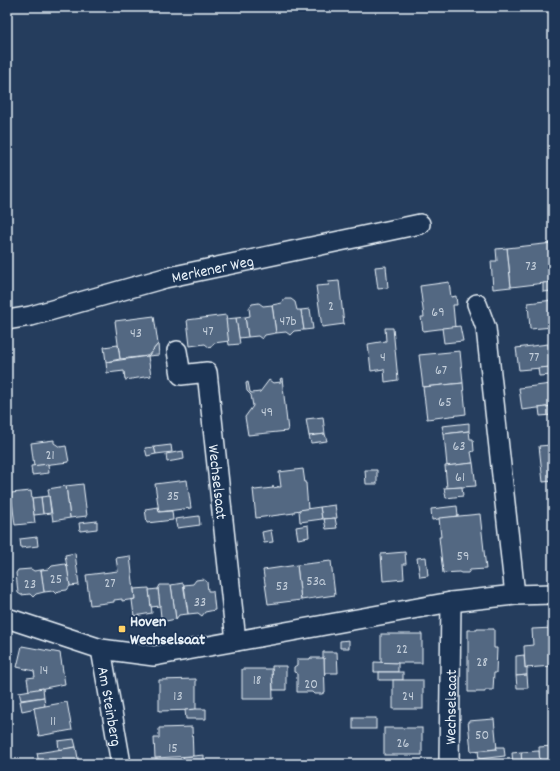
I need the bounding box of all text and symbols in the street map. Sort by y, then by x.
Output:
street label: Merkener Weg [170,251,256,290]
house number: 73 [525,257,537,277]
house number: 2 [328,297,334,317]
house number: 69 [431,303,445,323]
house number: 47b [279,312,297,332]
house number: 47 [202,322,214,342]
house number: 43 [130,324,142,344]
house number: 4 [380,348,386,368]
house number: 77 [529,348,539,368]
house number: 67 [435,361,447,381]
house number: 65 [438,393,452,413]
house number: 49 [261,403,273,423]
house number: 63 [452,437,466,457]
street label: Wechselsaat [201,443,232,521]
house number: 21 [45,446,55,466]
house number: 61 [455,468,465,488]
house number: 35 [167,487,179,507]
house number: 59 [457,547,469,567]
house number: 25 [50,570,62,590]
house number: 53a [306,572,326,592]
house number: 27 [104,574,116,594]
house number: 23 [24,575,36,595]
house number: 53 [276,577,288,597]
house number: 33 [194,593,206,613]
place label: Hoven Wechselsaat [130,611,205,652]
marker: Hoven Wechselsaat [117,624,127,634]
house number: 22 [396,640,408,660]
house number: 28 [476,653,488,673]
house number: 14 [40,661,48,681]
street label: Am Steinberg [90,665,127,748]
street label: Wechselsaat [440,669,464,745]
house number: 18 [253,671,262,691]
house number: 20 [304,675,318,695]
house number: 13 [173,687,183,707]
house number: 24 [402,687,414,707]
house number: 11 [50,712,56,732]
house number: 50 [475,726,489,746]
house number: 26 [397,734,410,754]
house number: 15 [168,739,178,759]

